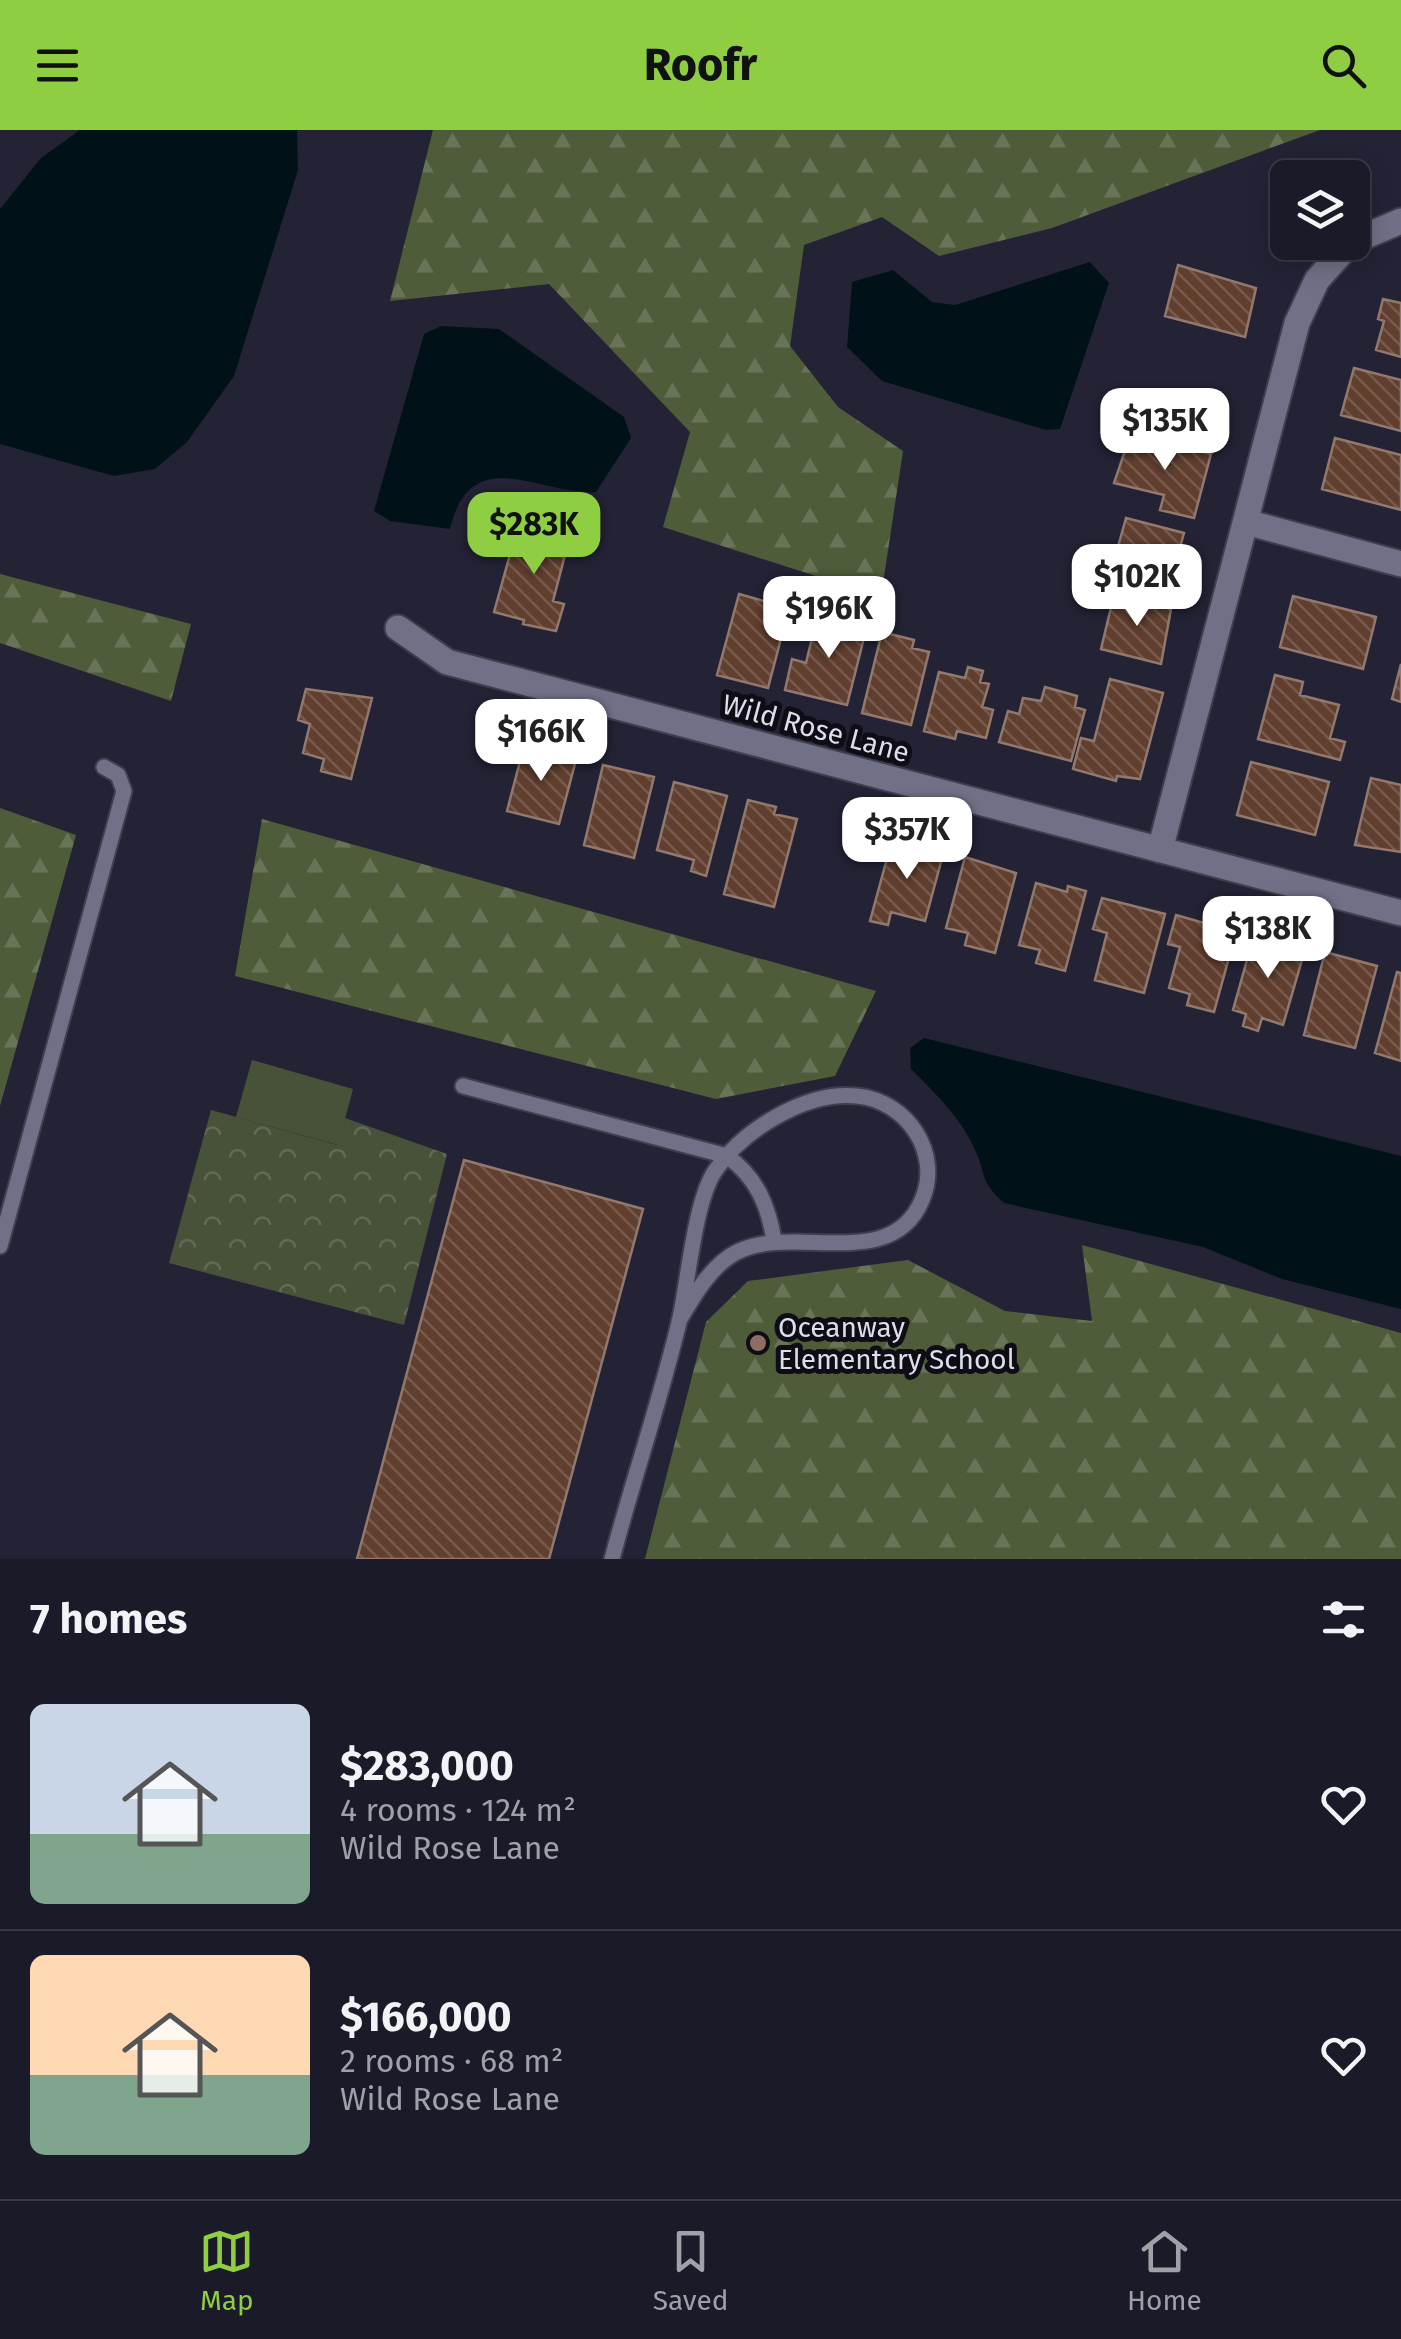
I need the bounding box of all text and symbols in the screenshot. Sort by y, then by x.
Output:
icon: menu [30,38,85,93]
text: Roofr [644,38,757,92]
icon: search [1316,38,1371,93]
map controls [1270,160,1370,260]
button: layers [1270,160,1370,260]
pin: $135K [1095,388,1235,473]
text: $135K [1122,401,1208,439]
pin: $283K [464,492,604,577]
text: $283K [489,505,579,543]
pin: $102K [1067,544,1207,629]
text: $102K [1094,557,1180,595]
pin: $196K [759,576,899,661]
text: $196K [785,589,873,627]
street label: Wild Rose Lane [719,688,913,769]
pin: $166K [471,699,611,784]
text: $166K [497,712,585,750]
pin: $357K [837,797,977,882]
text: $357K [864,810,950,848]
pin: $138K [1198,896,1338,981]
text: $138K [1225,909,1311,947]
place label: Oceanway Elementary School [778,1311,1015,1376]
marker: Oceanway Elementary School [747,1332,769,1354]
icon: filters [1316,1592,1371,1647]
text: 7 homes [30,1594,187,1644]
text: $283,000 [340,1741,514,1791]
icon: home [110,1744,230,1864]
icon: heart [1316,1777,1371,1832]
text: 4 rooms · 124 m² [340,1791,576,1829]
text: Wild Rose Lane [340,1829,560,1867]
text: $166,000 [340,1992,512,2042]
icon: home [110,1995,230,2115]
icon: heart [1316,2028,1371,2083]
text: 2 rooms · 68 m² [340,2042,563,2080]
text: Wild Rose Lane [340,2080,560,2118]
tab: Map [199,2224,254,2317]
tab: Saved [653,2224,729,2317]
tab: Home [1127,2224,1202,2317]

